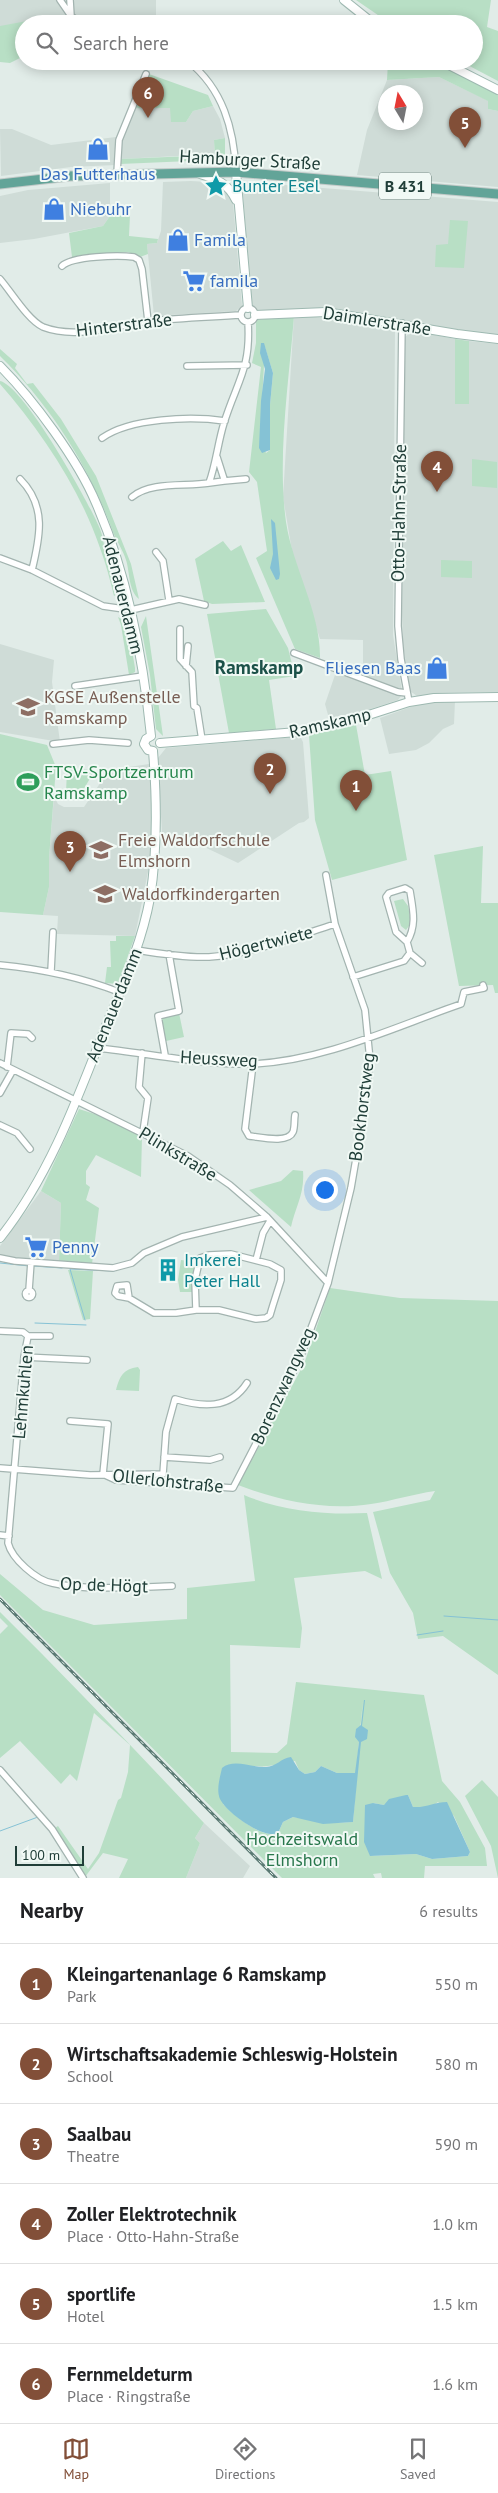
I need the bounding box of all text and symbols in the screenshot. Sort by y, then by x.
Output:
search box [15,15,483,70]
icon: search [33,29,61,57]
text: Search here [73,31,169,55]
pin: 6 [132,77,164,118]
north arrow [378,85,423,130]
pin: 5 [449,107,481,148]
shop icon: Das Futterhaus [85,136,111,162]
street label: Hamburger Straße [179,144,321,175]
place label: Das Futterhaus [40,162,156,185]
road number: B 431 [379,172,431,200]
place icon: Bunter Esel [203,173,229,199]
place label: Bunter Esel [232,174,320,197]
shop icon: Niebuhr [41,196,67,222]
place label: Niebuhr [70,197,131,220]
shop icon: Famila [165,227,191,253]
place label: Famila [194,228,246,251]
supermarket icon: famila [181,268,207,294]
place label: famila [210,269,258,292]
street label: Daimlerstraße [321,301,433,340]
street label: Hinterstraße [75,307,173,342]
street label: Otto-Hahn-Straße [386,444,411,582]
pin: 4 [421,451,453,492]
street label: Adenauerdamm [98,533,149,656]
district label: Ramskamp [215,655,303,679]
shop icon: Fliesen Baas [424,655,450,681]
place label: Fliesen Baas [325,656,421,679]
place label: KGSE Außenstelle Ramskamp [44,685,181,729]
school or university icon: KGSE Außenstelle Ramskamp [15,694,41,720]
street label: Ramskamp [287,702,373,743]
pin: 2 [254,753,286,794]
place label: FTSV-Sportzentrum Ramskamp [44,760,194,804]
sports icon: FTSV-Sportzentrum Ramskamp [15,769,41,795]
pin: 1 [340,770,372,811]
place label: Freie Waldorfschule Elmshorn [118,828,270,872]
pin: 3 [54,831,86,872]
school or university icon: Freie Waldorfschule Elmshorn [88,837,114,863]
school or university icon: Waldorfkindergarten [92,881,118,907]
place label: Waldorfkindergarten [122,882,280,905]
street label: Högertwiete [217,920,315,965]
street label: Adenauerdamm [80,944,147,1065]
street label: Heussweg [180,1045,258,1072]
street label: Bookhorstweg [343,1051,380,1163]
street label: Plinkstraße [135,1121,222,1186]
your location [312,1177,338,1203]
supermarket icon: Penny [23,1234,49,1260]
place label: Penny [52,1235,99,1258]
place label: Imkerei Peter Hall [184,1248,261,1292]
building icon: Imkerei Peter Hall [155,1257,181,1283]
street label: Borenzwangweg [245,1324,320,1448]
street label: Lehmkuhlen [7,1344,38,1440]
street label: Ollerlohstraße [111,1463,225,1498]
street label: Op de Högt [60,1571,148,1598]
park label: Hochzeitswald Elmshorn [246,1827,358,1871]
scale bar [15,1843,84,1866]
text: 100 m [22,1846,60,1864]
text: Nearby [20,1897,83,1924]
text: 6 results [419,1901,478,1921]
text: Kleingartenanlage 6 Ramskamp [67,1962,326,1986]
text: 1 [31,1974,41,1994]
text: 550 m [435,1974,478,1994]
text: Park [67,1986,96,2006]
text: Wirtschaftsakademie Schleswig-Holstein [67,2042,398,2066]
text: 2 [31,2054,41,2074]
text: 580 m [435,2054,478,2074]
text: School [67,2066,113,2086]
text: Saalbau [67,2122,131,2146]
text: 3 [31,2134,41,2154]
text: 590 m [435,2134,478,2154]
text: Theatre [67,2146,120,2166]
text: Zoller Elektrotechnik [67,2202,236,2226]
text: 4 [31,2214,41,2234]
text: 1.0 km [432,2214,478,2234]
text: Place · Otto-Hahn-Straße [67,2226,239,2246]
text: sportlife [67,2282,136,2306]
text: 5 [31,2294,41,2314]
text: 1.5 km [432,2294,478,2314]
text: Hotel [67,2306,104,2326]
text: Fernmeldeturm [67,2362,193,2386]
text: 6 [31,2374,41,2394]
text: 1.6 km [432,2374,478,2394]
text: Place · Ringstraße [67,2386,191,2406]
tab: Map [62,2435,90,2483]
tab: Directions [215,2435,275,2483]
tab: Saved [400,2435,436,2483]

